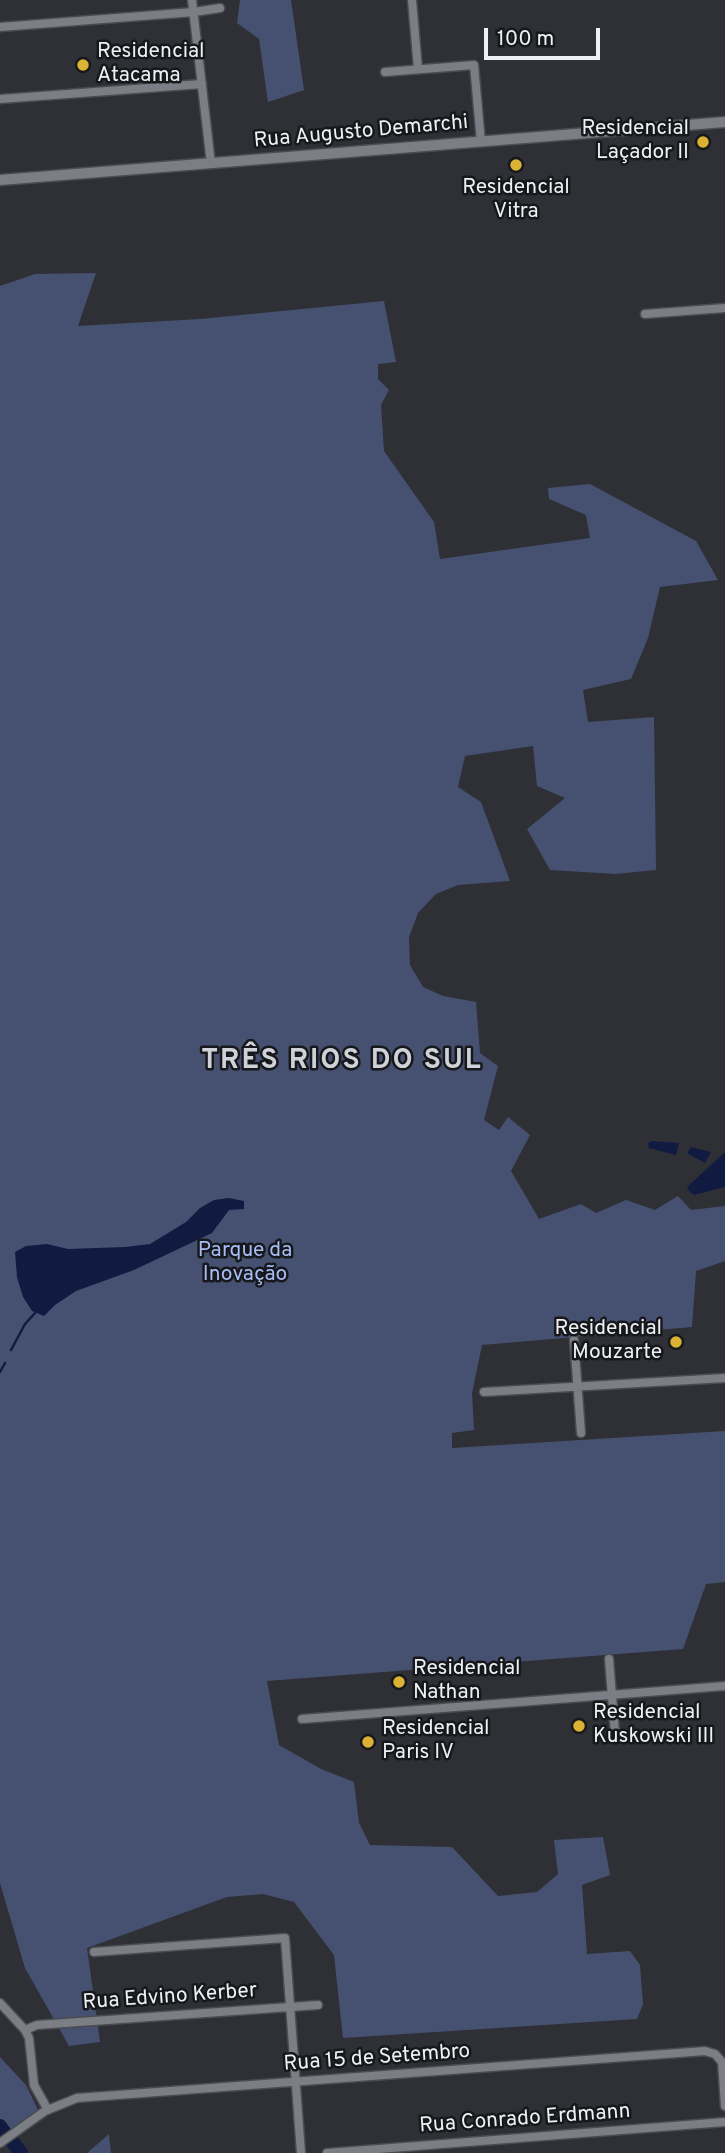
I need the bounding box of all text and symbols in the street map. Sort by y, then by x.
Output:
scale bar [487,14,602,58]
text: 100 m [497,26,554,53]
place label: Residencial Atacama [97,40,205,90]
marker: Residencial Atacama [75,57,91,73]
street label: Rua Augusto Demarchi [253,111,469,155]
place label: Residencial Laçador II [581,117,689,167]
marker: Residencial Laçador II [695,134,711,150]
marker: Residencial Vitra [508,157,524,173]
place label: Residencial Vitra [462,176,570,226]
district label: TRÊS RIOS DO SUL [203,1045,481,1079]
park label: Parque da Inovação [198,1239,292,1289]
place label: Residencial Mouzarte [554,1317,662,1367]
marker: Residencial Mouzarte [668,1334,684,1350]
place label: Residencial Nathan [413,1657,521,1707]
marker: Residencial Nathan [391,1674,407,1690]
place label: Residencial Kuskowski III [593,1701,714,1751]
place label: Residencial Paris IV [382,1717,490,1767]
marker: Residencial Kuskowski III [571,1718,587,1734]
marker: Residencial Paris IV [360,1734,376,1750]
street label: Rua Edvino Kerber [82,1979,258,2017]
street label: Rua 15 de Setembro [283,2040,471,2078]
street label: Rua Conrado Erdmann [419,2100,631,2140]

